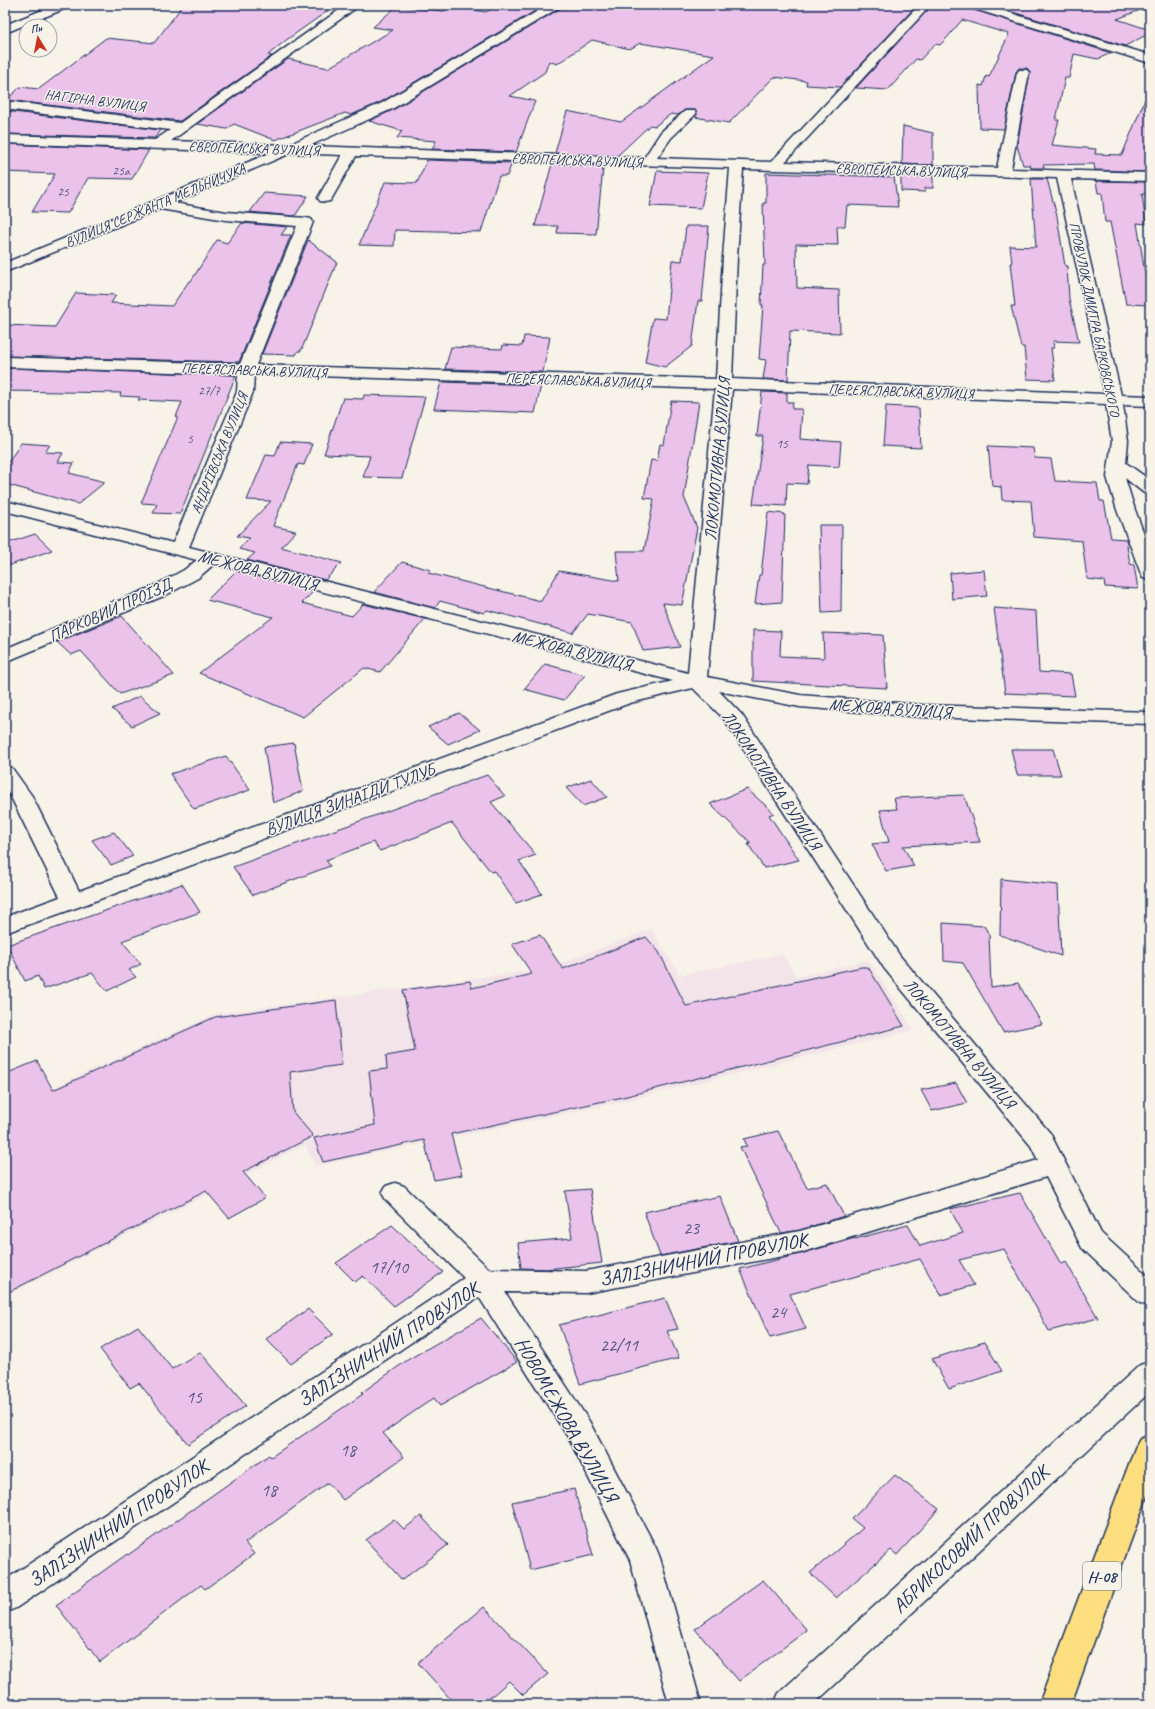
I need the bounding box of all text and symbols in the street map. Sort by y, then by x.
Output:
north arrow [18,18,58,58]
text: Пн [29,20,44,36]
street label: НАГІРНА ВУЛИЦЯ [44,86,148,115]
street label: ЄВРОПЕЙСЬКА ВУЛИЦЯ [188,138,322,159]
street label: ЄВРОПЕЙСЬКА ВУЛИЦЯ [511,150,645,171]
street label: ВУЛИЦЯ СЕРЖАНТА МЕЛЬНИЧУКА [63,159,249,251]
street label: ЄВРОПЕЙСЬКА ВУЛИЦЯ [835,160,969,181]
house number: 25а [112,163,131,179]
house number: 25 [57,184,70,200]
street label: ПРОВУЛОК ДМИТРА БАРКОВСЬКОГО [1066,220,1124,420]
street label: ПЕРЕЯСЛАВСЬКА ВУЛИЦЯ [181,359,329,382]
street label: ПЕРЕЯСЛАВСЬКА ВУЛИЦЯ [505,369,653,392]
street label: ЛОКОМОТИВНА ВУЛИЦЯ [700,375,735,541]
street label: ПЕРЕЯСЛАВСЬКА ВУЛИЦЯ [828,380,976,403]
house number: 27/7 [198,383,221,399]
street label: АНДРІЇВСЬКА ВУЛИЦЯ [187,388,252,516]
house number: 5 [187,431,194,447]
house number: 15 [776,436,789,452]
street label: МЕЖОВА ВУЛИЦЯ [196,545,323,596]
street label: ПАРКОВИЙ ПРОЇЗД [45,573,177,647]
street label: МЕЖОВА ВУЛИЦЯ [510,625,637,676]
street label: МЕЖОВА ВУЛИЦЯ [828,694,955,723]
street label: ЛОКОМОТИВНА ВУЛИЦЯ [717,707,827,856]
street label: ВУЛИЦЯ ЗИНАЇДИ ТУЛУБ [263,758,441,840]
street label: ЛОКОМОТИВНА ВУЛИЦЯ [899,974,1022,1114]
house number: 23 [683,1217,701,1239]
street label: ЗАЛІЗНИЧНИЙ ПРОВУЛОК [597,1226,812,1292]
house number: 17/10 [370,1256,410,1278]
street label: ЗАЛІЗНИЧНИЙ ПРОВУЛОК [293,1275,486,1412]
house number: 24 [770,1301,788,1323]
street label: НОВОМЕЖОВА ВУЛИЦЯ [509,1333,625,1508]
house number: 22/11 [600,1334,639,1356]
house number: 15 [186,1386,203,1408]
house number: 18 [340,1439,358,1461]
street label: ЗАЛІЗНИЧНИЙ ПРОВУЛОК [24,1452,215,1593]
street label: АБРИКОСОВИЙ ПРОВУЛОК [887,1458,1056,1618]
house number: 18 [261,1479,279,1501]
road number: Н-08 [1083,1562,1121,1590]

